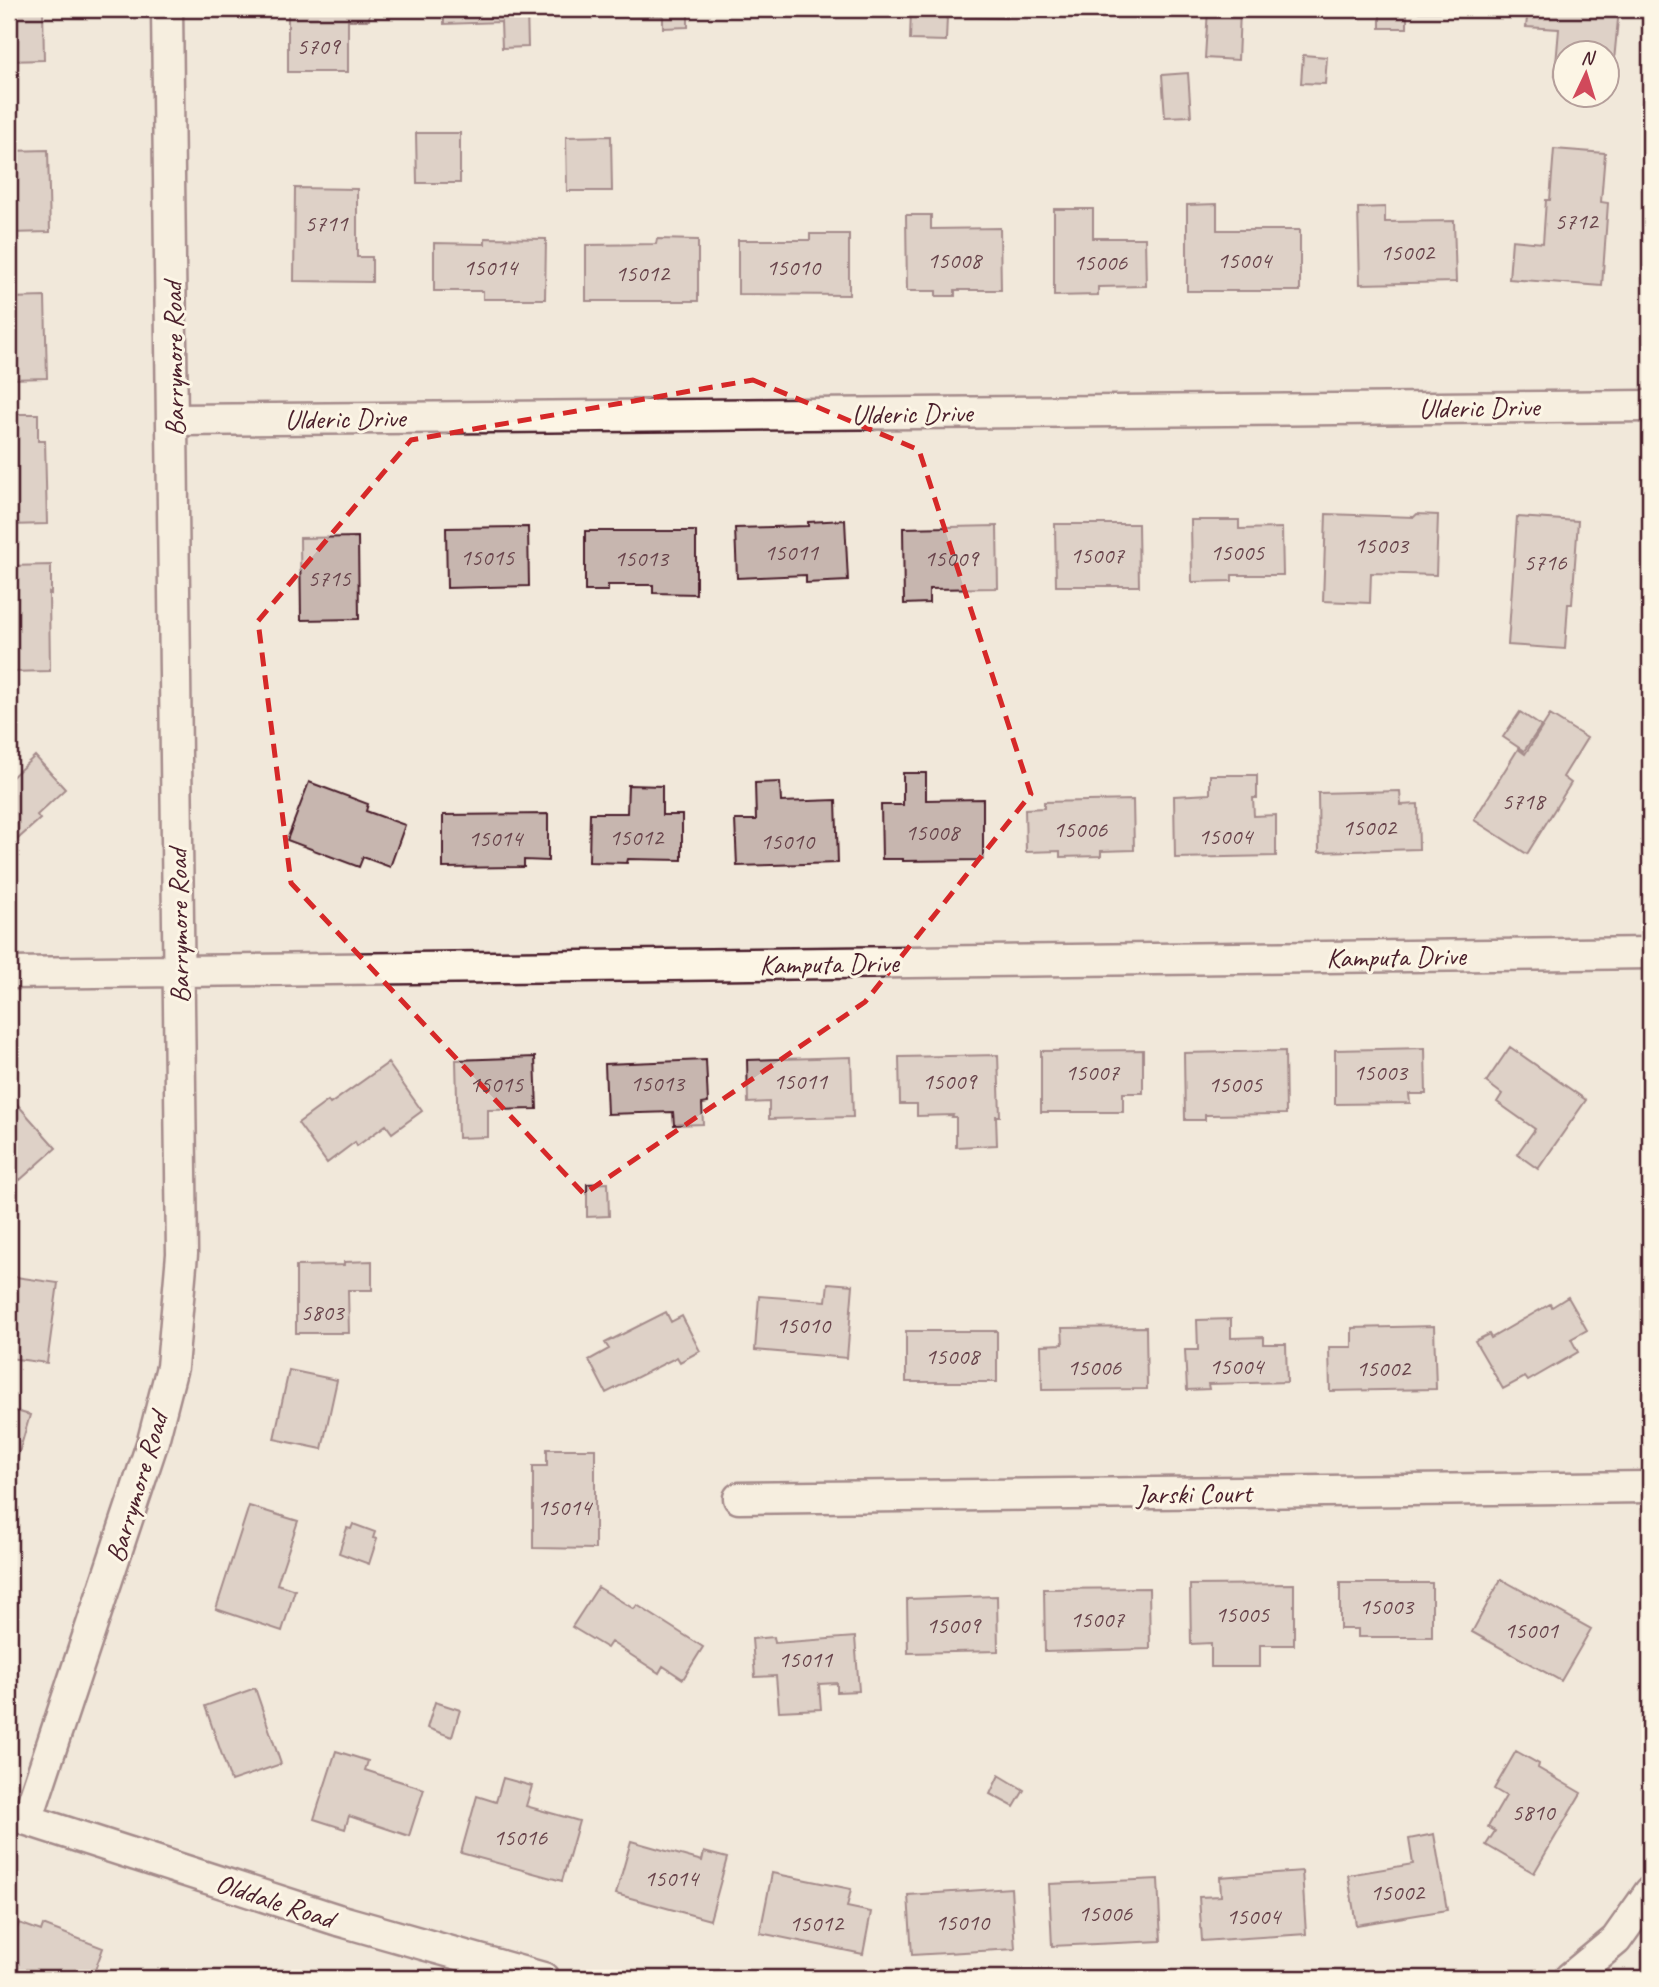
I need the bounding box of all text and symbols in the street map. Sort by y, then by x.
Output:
house number: 5709 [296,31,342,61]
north arrow [1550,38,1620,108]
text: N [1580,46,1597,71]
house number: 5712 [1554,206,1600,236]
house number: 5711 [304,208,349,238]
house number: 15002 [1380,237,1436,267]
house number: 15008 [927,245,983,275]
house number: 15004 [1217,245,1273,275]
house number: 15006 [1073,247,1128,277]
house number: 15014 [463,252,519,282]
house number: 15010 [766,252,822,282]
house number: 15012 [615,258,671,288]
street label: Barrymore Road [155,277,192,437]
street label: Ulderic Drive [1418,389,1542,426]
street label: Ulderic Drive [851,395,975,432]
street label: Ulderic Drive [284,400,408,437]
house number: 15003 [1354,530,1410,560]
house number: 15011 [764,537,819,567]
house number: 15005 [1210,537,1265,567]
house number: 15007 [1070,540,1125,570]
house number: 15015 [460,542,515,572]
house number: 15013 [614,543,670,573]
house number: 15009 [924,543,980,573]
house number: 5716 [1523,547,1568,577]
house number: 5715 [307,563,352,593]
house number: 5718 [1501,786,1547,816]
house number: 15002 [1342,812,1398,842]
house number: 15006 [1053,814,1108,844]
house number: 15008 [905,817,961,847]
house number: 15004 [1198,821,1254,851]
house number: 15012 [609,822,665,852]
house number: 15014 [468,823,524,853]
house number: 15010 [760,826,816,856]
street label: Barrymore Road [160,844,197,1004]
street label: Kamputa Drive [1326,938,1468,975]
street label: Kamputa Drive [759,945,901,982]
house number: 15007 [1065,1057,1120,1087]
house number: 15003 [1353,1057,1409,1087]
house number: 15011 [773,1066,828,1096]
house number: 15009 [922,1066,978,1096]
house number: 15013 [630,1068,686,1098]
house number: 15015 [469,1069,524,1099]
house number: 15005 [1208,1069,1263,1099]
house number: 5803 [300,1297,346,1327]
house number: 15010 [776,1310,832,1340]
house number: 15008 [925,1341,981,1371]
house number: 15004 [1209,1351,1265,1381]
house number: 15006 [1067,1352,1122,1382]
house number: 15002 [1356,1353,1412,1383]
street label: Barrymore Road [97,1404,177,1566]
street label: Jarski Court [1134,1475,1255,1512]
house number: 15014 [537,1492,593,1522]
house number: 15003 [1359,1591,1415,1621]
house number: 15005 [1215,1599,1270,1629]
house number: 15007 [1070,1604,1125,1634]
house number: 15009 [926,1610,982,1640]
house number: 15001 [1504,1615,1559,1645]
house number: 15011 [778,1644,833,1674]
house number: 5810 [1511,1797,1557,1827]
house number: 15016 [493,1822,548,1852]
house number: 15014 [644,1863,700,1893]
street label: Olddale Road [211,1865,342,1937]
house number: 15002 [1370,1877,1426,1907]
house number: 15006 [1078,1898,1133,1928]
house number: 15004 [1226,1901,1282,1931]
house number: 15010 [935,1907,991,1937]
house number: 15012 [789,1908,845,1938]

